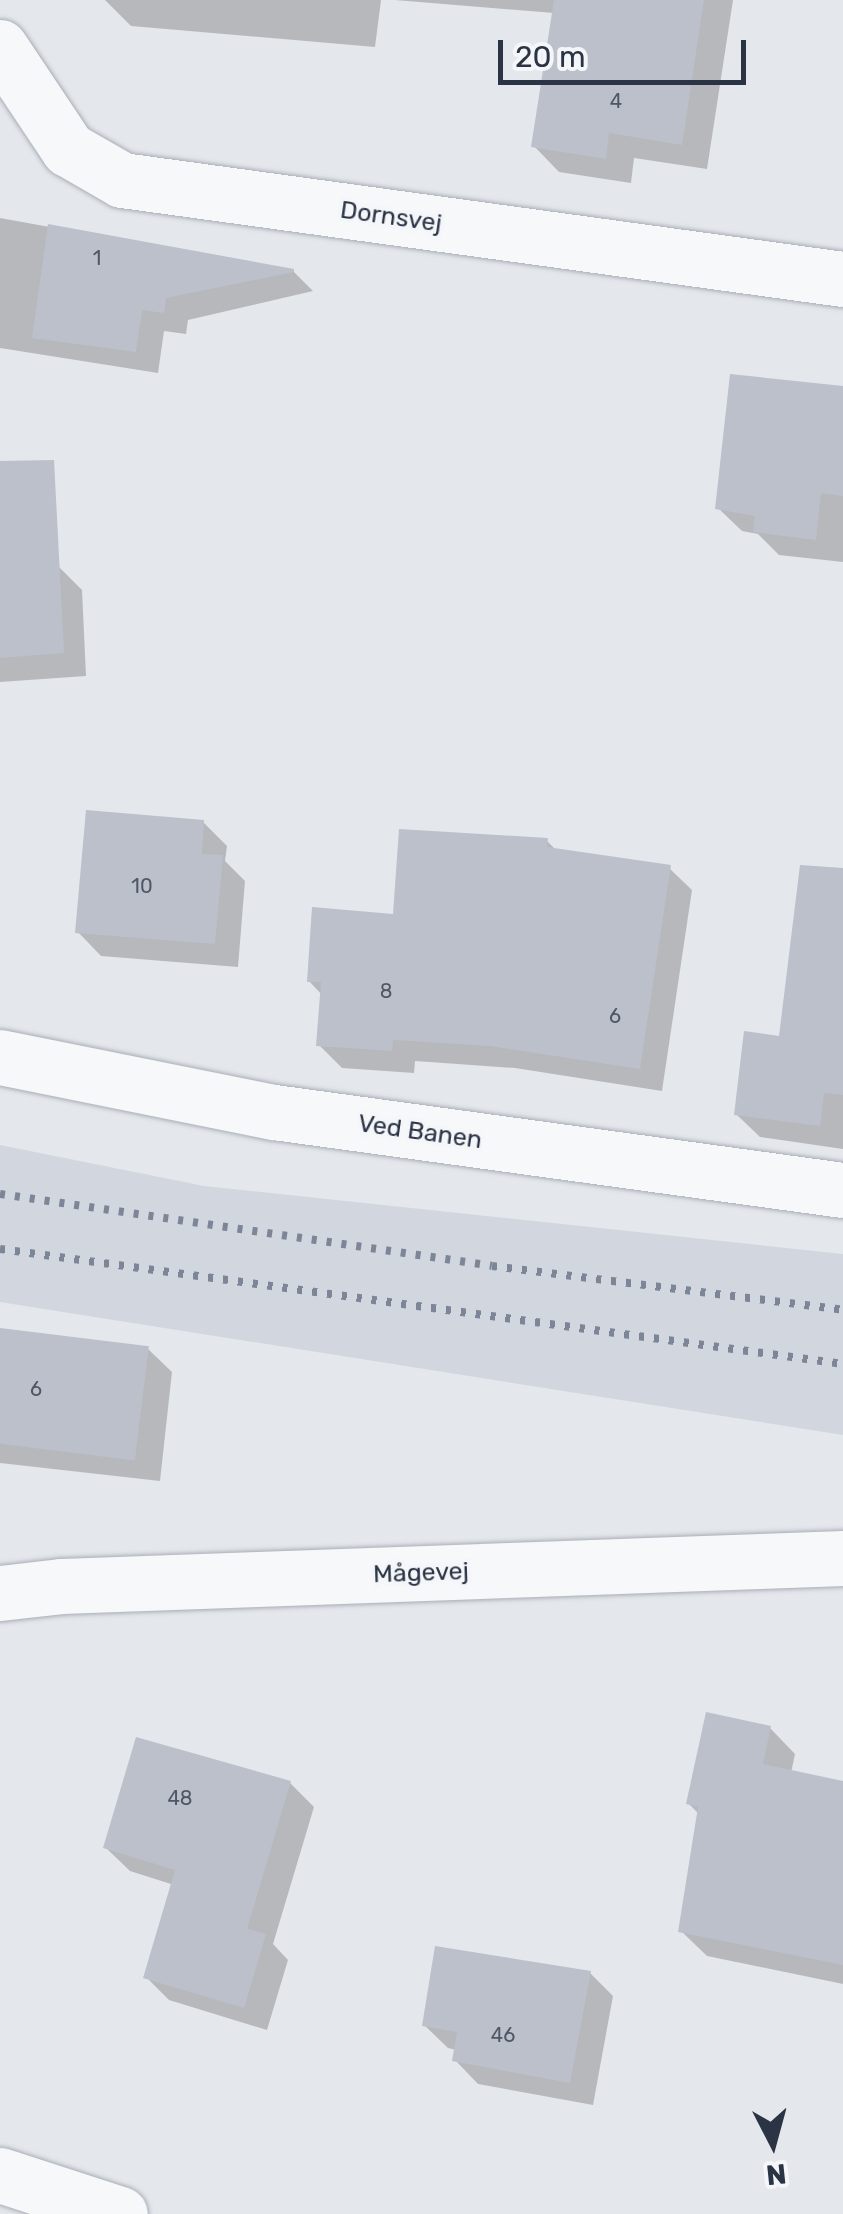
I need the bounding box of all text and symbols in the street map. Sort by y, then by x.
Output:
scale bar [503,20,750,82]
text: 20 m [515,39,586,75]
house number: 4 [610,89,622,113]
street label: Dornsvej [338,195,444,239]
house number: 1 [93,246,101,270]
house number: 10 [131,874,153,898]
house number: 8 [380,979,392,1003]
house number: 6 [609,1004,621,1028]
street label: Ved Banen [356,1108,484,1156]
house number: 6 [30,1377,42,1401]
street label: Mågevej [373,1556,469,1590]
house number: 48 [167,1786,193,1810]
house number: 46 [491,2023,515,2047]
north arrow [723,2094,823,2194]
text: N [764,2157,788,2192]

